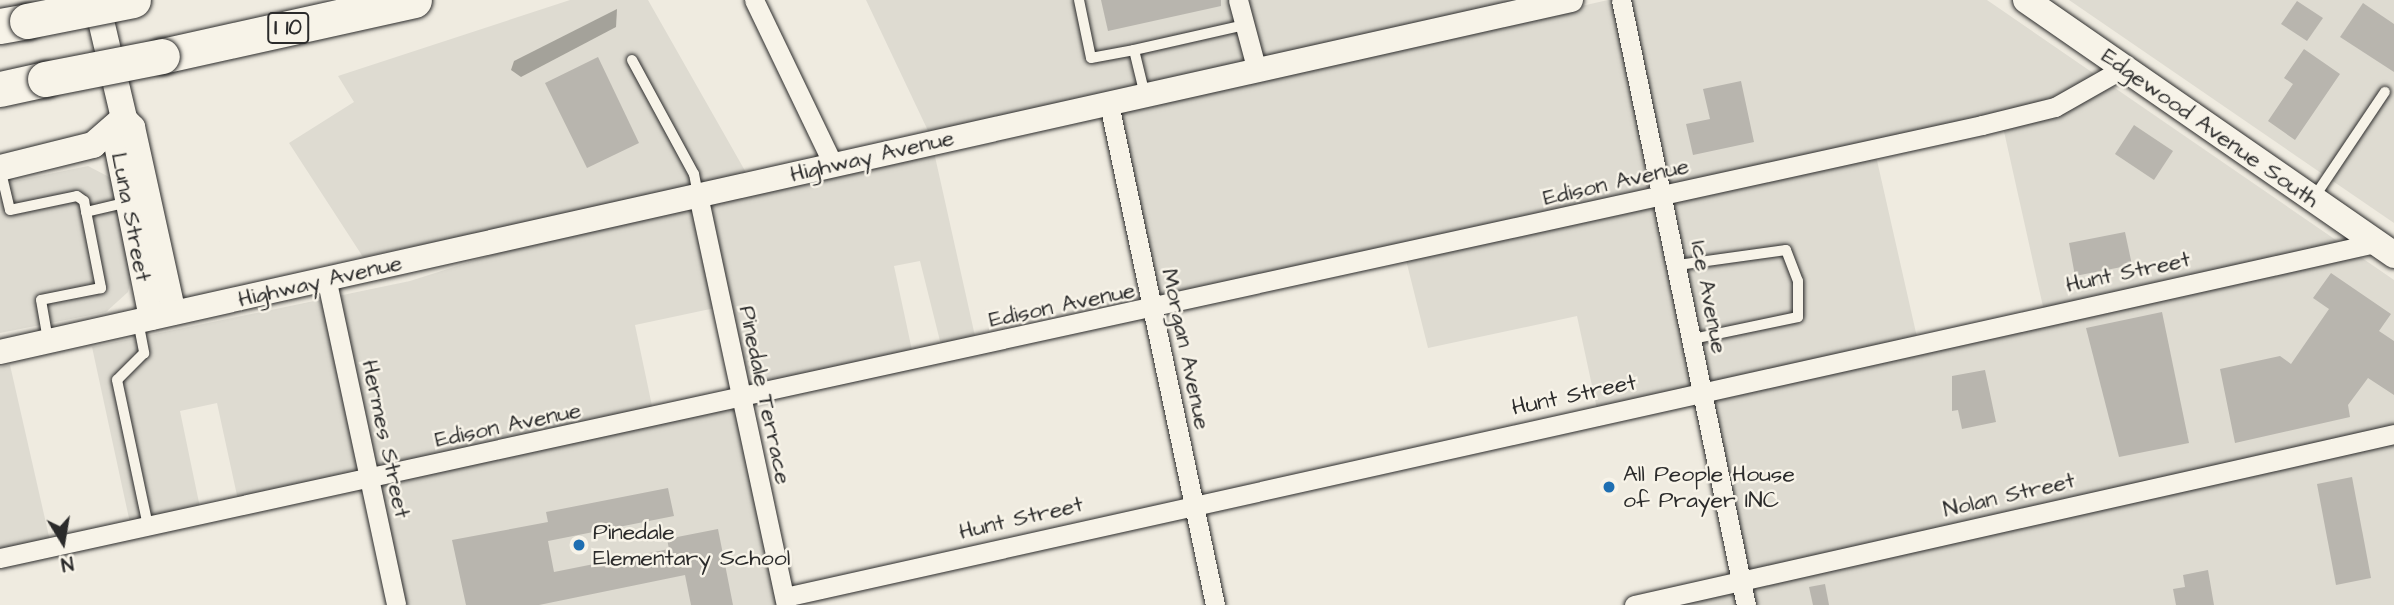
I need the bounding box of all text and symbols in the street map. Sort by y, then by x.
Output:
road number: I 10 [267,10,309,46]
street label: Edgewood Avenue South [2096,42,2324,214]
street label: Highway Avenue [787,124,957,188]
street label: Luna Street [105,150,157,284]
street label: Edison Avenue [1540,152,1692,212]
street label: Ice Avenue [1685,238,1733,356]
street label: Hunt Street [2063,245,2193,299]
street label: Highway Avenue [235,249,405,313]
street label: Morgan Avenue [1155,266,1217,432]
street label: Edison Avenue [986,276,1138,334]
street label: Pinedale Terrace [733,303,797,487]
street label: Hermes Street [356,357,416,521]
street label: Hunt Street [1509,368,1639,422]
street label: Edison Avenue [432,396,584,454]
place label: All People House of Prayer INC [1623,460,1795,514]
street label: Nolan Street [1940,466,2078,524]
marker: All People House of Prayer INC [1601,479,1617,495]
street label: Hunt Street [956,490,1086,546]
north arrow [28,507,98,577]
place label: Pinedale Elementary School [593,518,790,572]
marker: Pinedale Elementary School [571,537,587,553]
text: N [59,549,76,577]

